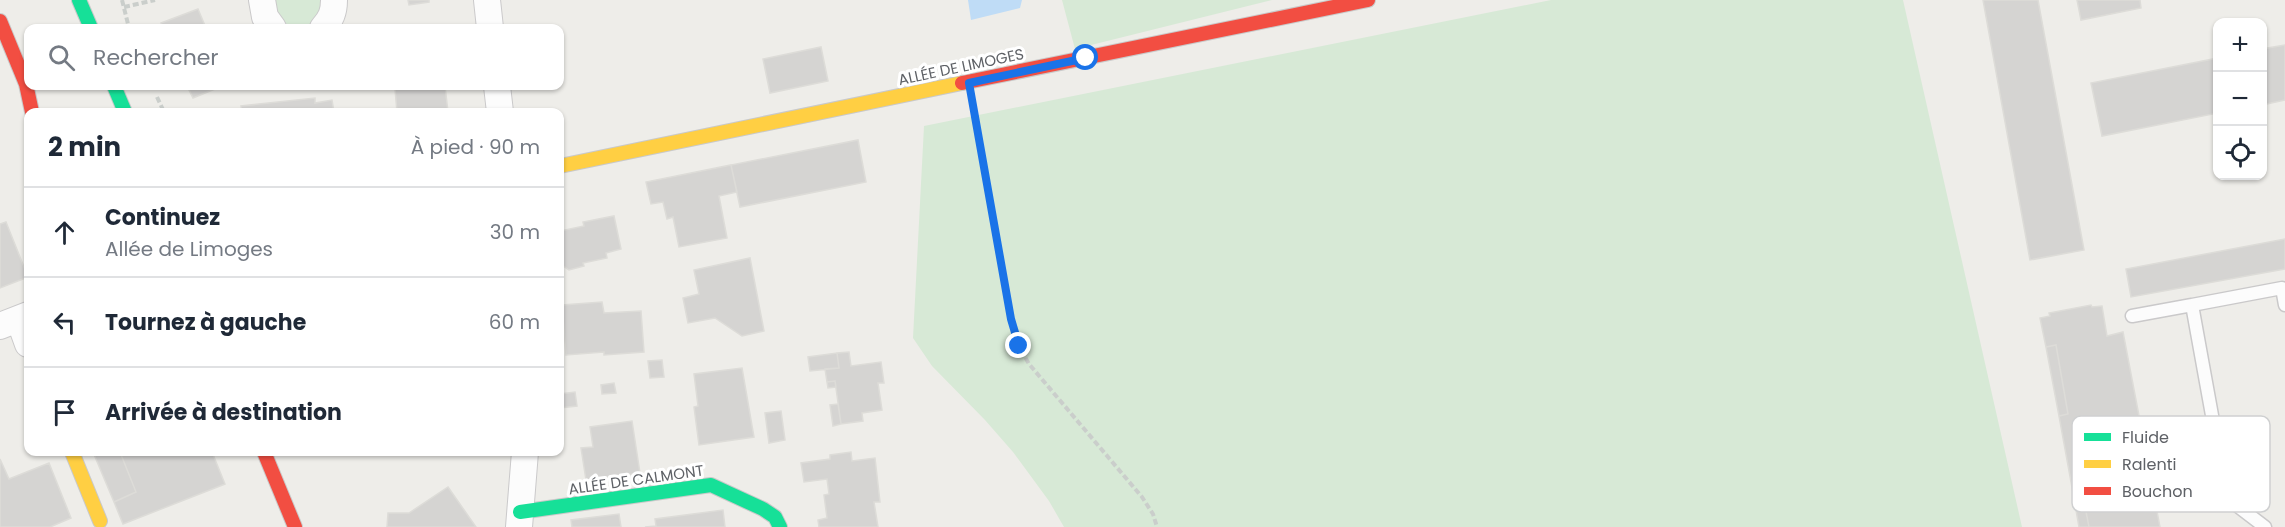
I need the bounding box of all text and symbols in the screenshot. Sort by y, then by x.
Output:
map controls [2213,18,2267,180]
button: + [2213,18,2267,72]
search box [24,24,564,90]
icon: search [45,41,78,74]
text: Rechercher [93,42,219,73]
street label: ALLÉE DE LIMOGES [896,43,1026,90]
route start [1072,44,1098,70]
button: − [2213,72,2267,126]
button: locate [2213,126,2267,180]
text: 2 min [48,129,121,165]
text: À pied · 90 m [411,133,540,161]
text: Continuez [105,202,220,233]
icon: ahead [48,216,81,249]
text: 30 m [490,218,540,246]
text: Allée de Limoges [105,235,273,263]
icon: left [48,306,81,339]
text: Tournez à gauche [105,307,306,338]
text: 60 m [489,308,540,336]
route end [1005,332,1031,358]
icon: arrive [48,396,81,429]
text: Arrivée à destination [105,397,342,428]
legend [2072,416,2270,512]
text: Fluide [2122,426,2169,449]
text: Ralenti [2122,453,2176,476]
street label: ALLÉE DE CALMONT [567,460,705,499]
text: Bouchon [2122,480,2193,503]

